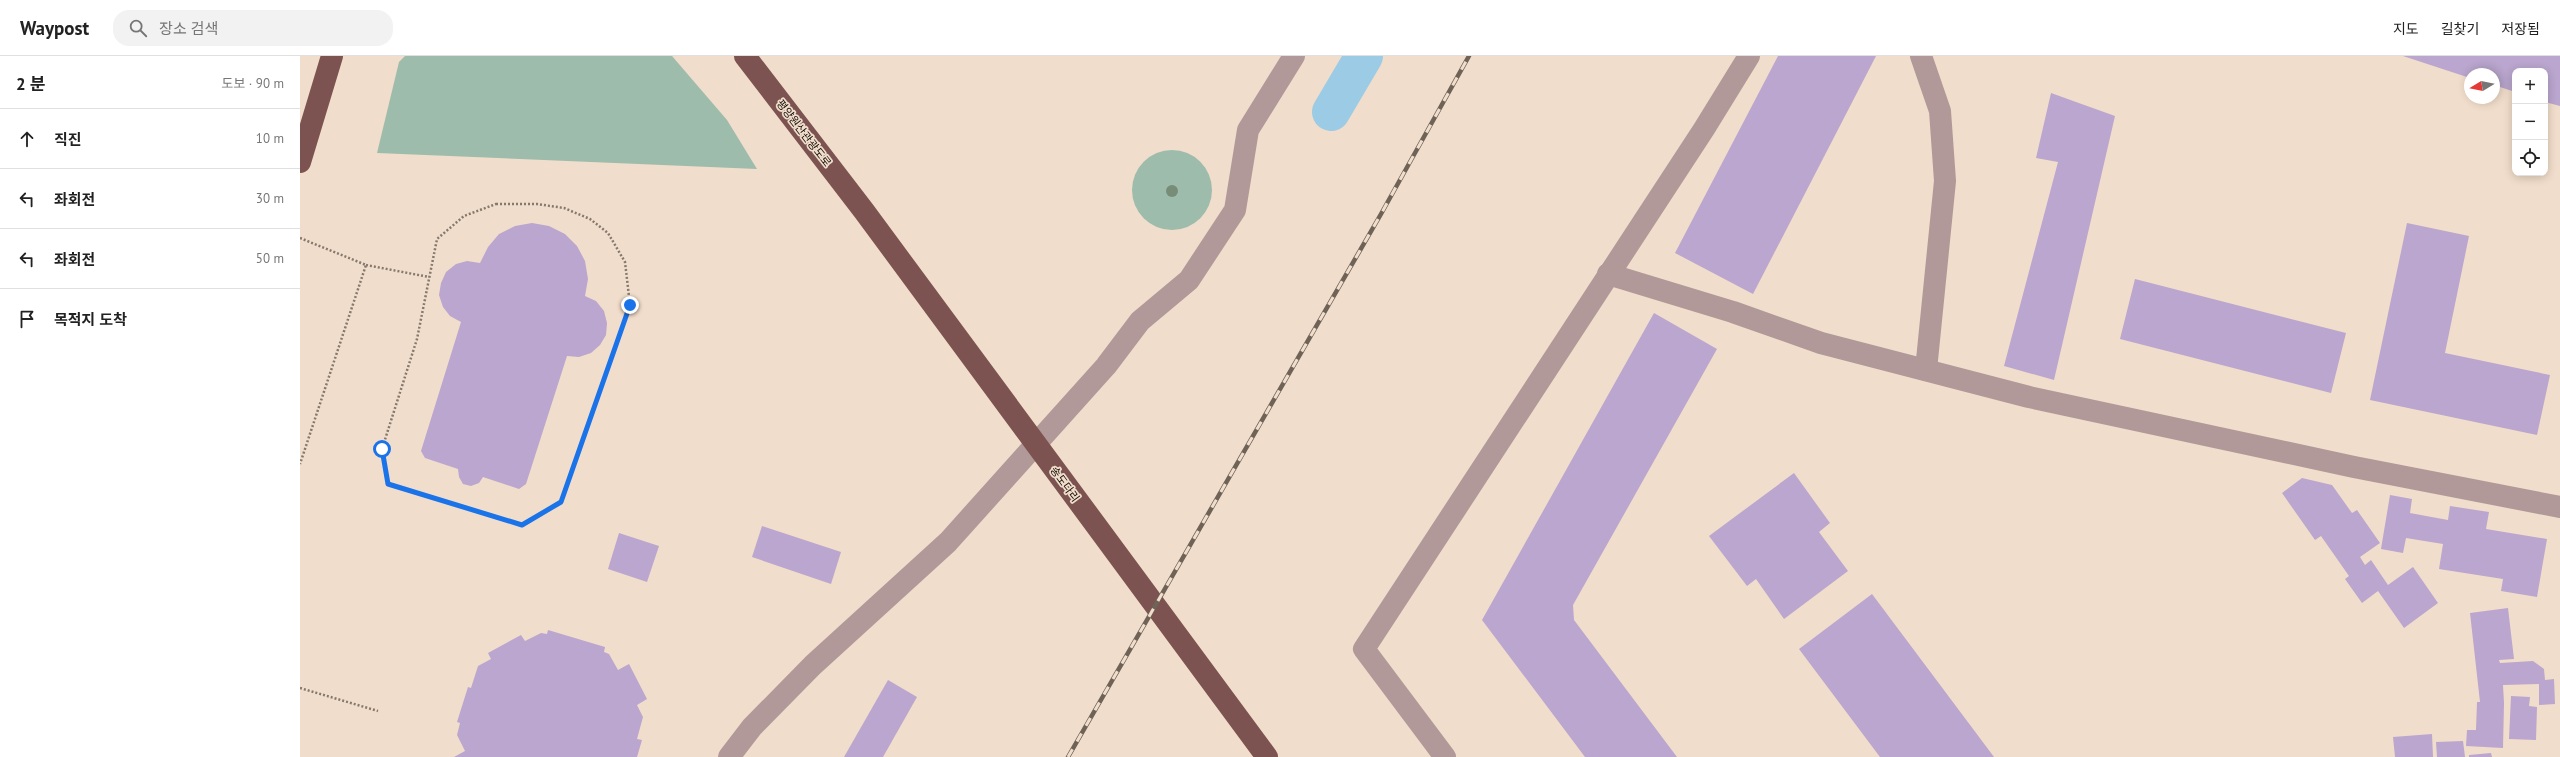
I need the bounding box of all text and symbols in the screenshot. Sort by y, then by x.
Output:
search box [113,10,393,46]
text: Waypost [20,16,89,40]
icon: search [127,17,149,39]
text: 장소 검색 [159,19,218,38]
text: 지도 [2393,20,2419,38]
text: 길찾기 [2441,20,2479,38]
text: 저장됨 [2501,20,2540,38]
north arrow [2464,68,2500,104]
map controls [2512,68,2548,176]
button: + [2512,68,2548,104]
text: 2 분 [16,73,46,95]
text: 도보 · 90 m [221,75,284,92]
street label: 평양원산관광도로 [774,97,834,169]
button: − [2512,104,2548,140]
icon: ahead [16,128,38,150]
text: 직진 [54,130,82,149]
text: 10 m [256,130,284,147]
button: locate [2512,140,2548,176]
icon: left [16,188,38,210]
text: 좌회전 [54,190,95,209]
text: 30 m [256,190,284,207]
icon: left [16,248,38,270]
text: 좌회전 [54,250,95,269]
text: 50 m [256,250,284,267]
route end [621,296,639,314]
icon: arrive [16,308,38,330]
text: 목적지 도착 [54,310,127,329]
route start [373,440,391,458]
street label: 송도다리 [1047,464,1083,504]

